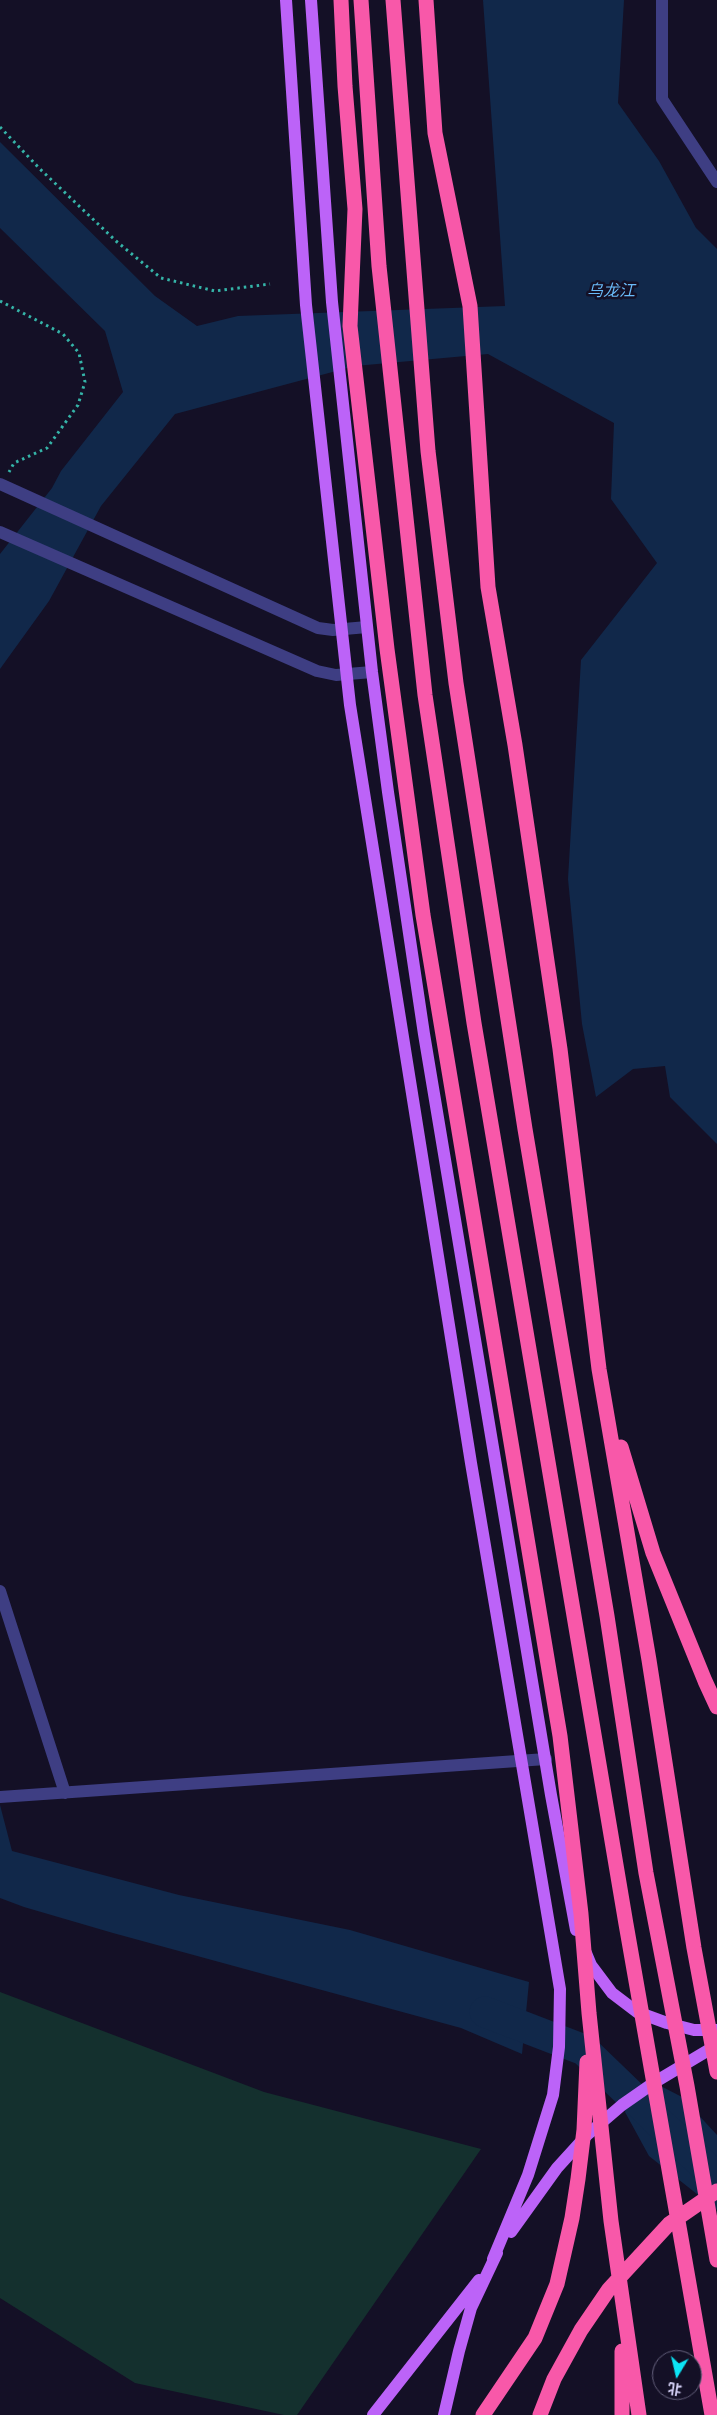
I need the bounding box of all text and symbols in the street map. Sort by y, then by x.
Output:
water label: 乌龙江 [587,281,635,301]
north arrow [652,2350,702,2400]
text: 北 [666,2379,683,2399]

